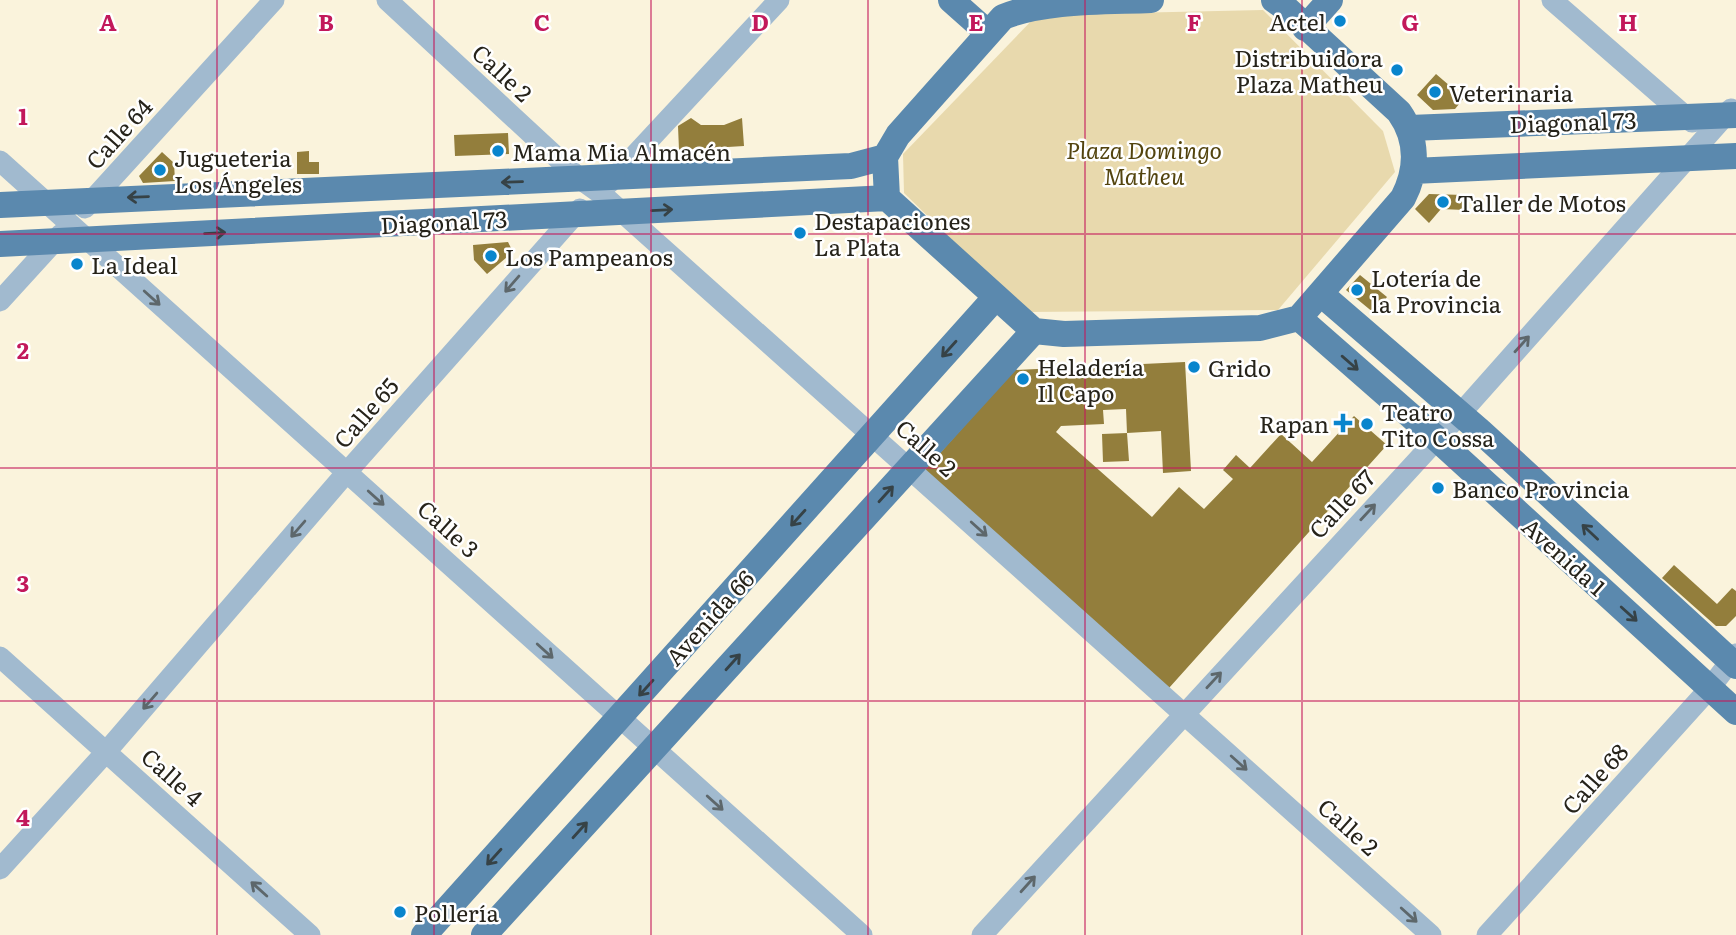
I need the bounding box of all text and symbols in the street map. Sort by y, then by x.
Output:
text: A [99,4,117,38]
text: B [318,4,334,38]
text: C [534,4,550,38]
text: D [751,4,769,38]
text: E [968,4,984,38]
text: F [1187,4,1202,38]
place label: Actel [1269,4,1326,38]
text: G [1401,4,1419,38]
text: H [1618,4,1638,38]
marker: Actel [1332,13,1348,29]
street label: Calle 2 [465,35,541,109]
place label: Distribuidora Plaza Matheu [1234,40,1384,100]
marker: Distribuidora Plaza Matheu [1389,62,1405,78]
place label: Veterinaria [1449,75,1574,109]
marker: Veterinaria [1427,84,1443,100]
street label: Calle 64 [77,90,159,176]
text: 1 [18,98,28,132]
street label: Diagonal 73 [1509,102,1637,140]
park label: Plaza Domingo Matheu [1066,132,1222,192]
place label: Mama Mia Almacén [512,134,731,168]
place label: Jugueteria Los Ángeles [174,140,302,200]
marker: Mama Mia Almacén [490,143,506,159]
marker: Jugueteria Los Ángeles [152,162,168,178]
one-way arrow [501,175,524,188]
place label: Taller de Motos [1457,185,1626,219]
one-way arrow [127,191,150,204]
marker: Taller de Motos [1435,194,1451,210]
street label: Diagonal 73 [380,201,508,241]
one-way arrow [651,203,673,216]
place label: Destapaciones La Plata [814,203,971,263]
marker: Destapaciones La Plata [792,225,808,241]
one-way arrow [203,227,226,240]
place label: Los Pampeanos [505,239,673,273]
place label: La Ideal [91,247,178,281]
marker: Los Pampeanos [483,248,499,264]
marker: La Ideal [69,256,85,272]
place label: Lotería de la Provincia [1371,260,1502,320]
one-way arrow [504,275,521,292]
marker: Lotería de la Provincia [1349,282,1365,298]
one-way arrow [143,289,160,306]
text: 2 [17,332,29,366]
one-way arrow [1513,336,1529,354]
one-way arrow [941,340,958,357]
place label: Heladería Il Capo [1037,349,1145,409]
place label: Grido [1208,350,1271,384]
one-way arrow [1341,355,1359,371]
marker: Grido [1186,359,1202,375]
street label: Calle 65 [325,369,405,455]
marker: Heladería Il Capo [1015,371,1031,387]
place label: Teatro Tito Cossa [1381,394,1495,454]
place label: Rapan [1259,406,1329,440]
street label: Calle 2 [889,410,965,484]
marker: Rapan [1335,415,1351,431]
marker: Teatro Tito Cossa [1359,416,1375,432]
street label: Calle 67 [1300,460,1382,545]
place label: Banco Provincia [1452,471,1630,505]
marker: Banco Provincia [1430,480,1446,496]
one-way arrow [878,485,894,503]
one-way arrow [367,490,384,507]
street label: Calle 3 [411,491,487,565]
one-way arrow [1360,503,1376,521]
one-way arrow [790,509,806,527]
street label: Avenida 1 [1515,509,1615,603]
one-way arrow [290,520,306,538]
one-way arrow [970,521,987,538]
one-way arrow [1582,523,1599,540]
street label: Avenida 66 [657,562,761,672]
text: 3 [17,565,29,599]
one-way arrow [1620,606,1638,622]
one-way arrow [536,642,553,659]
one-way arrow [725,653,741,671]
one-way arrow [1206,672,1223,689]
one-way arrow [637,679,654,696]
one-way arrow [142,692,158,710]
street label: Calle 68 [1553,735,1635,821]
street label: Calle 4 [135,739,212,813]
one-way arrow [1230,755,1248,771]
street label: Calle 2 [1311,789,1387,863]
one-way arrow [705,794,723,810]
text: 4 [16,799,30,833]
one-way arrow [571,822,588,839]
one-way arrow [486,848,502,866]
one-way arrow [1020,876,1036,894]
one-way arrow [251,881,268,898]
place label: Pollería [414,895,499,929]
marker: Pollería [392,904,408,920]
one-way arrow [1399,907,1417,923]

